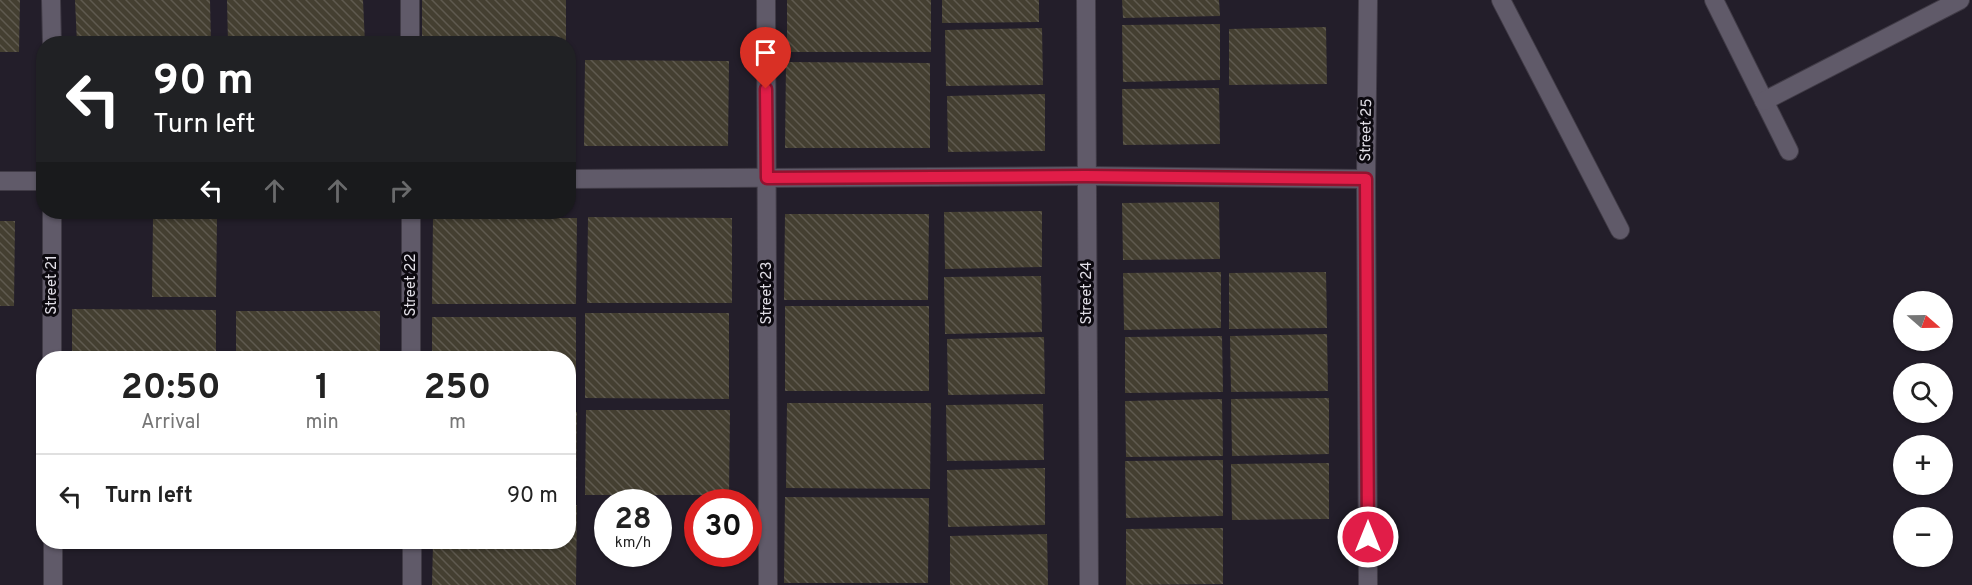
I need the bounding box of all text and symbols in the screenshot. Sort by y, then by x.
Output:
pin [740,27,791,89]
icon: arrive [749,36,782,69]
text: 90 m [153,56,254,109]
icon: left [54,60,132,138]
street label: Street 25 [1357,98,1377,162]
text: Turn left [153,108,255,142]
icon: left [195,174,228,207]
icon: ahead [258,174,291,207]
icon: ahead [321,174,354,207]
icon: right [384,174,417,207]
street label: Street 22 [402,253,421,317]
street label: Street 21 [43,255,62,315]
street label: Street 23 [758,261,777,325]
street label: Street 24 [1078,261,1097,325]
north arrow [1893,291,1953,351]
map controls [1893,291,1953,567]
button: search [1893,363,1953,423]
text: 20:50 [121,366,221,412]
text: 1 [315,366,329,412]
text: 250 [424,366,491,412]
text: Arrival [141,410,201,436]
text: min [306,410,339,436]
text: m [449,410,466,436]
button: + [1893,435,1953,495]
icon: left [54,480,87,513]
text: Turn left [105,483,193,510]
text: 90 m [507,483,558,510]
speed limit sign: 30 [684,489,762,567]
text: 28 [614,502,652,539]
position arrow [1336,505,1400,569]
button: − [1893,507,1953,567]
text: km/h [615,534,651,553]

